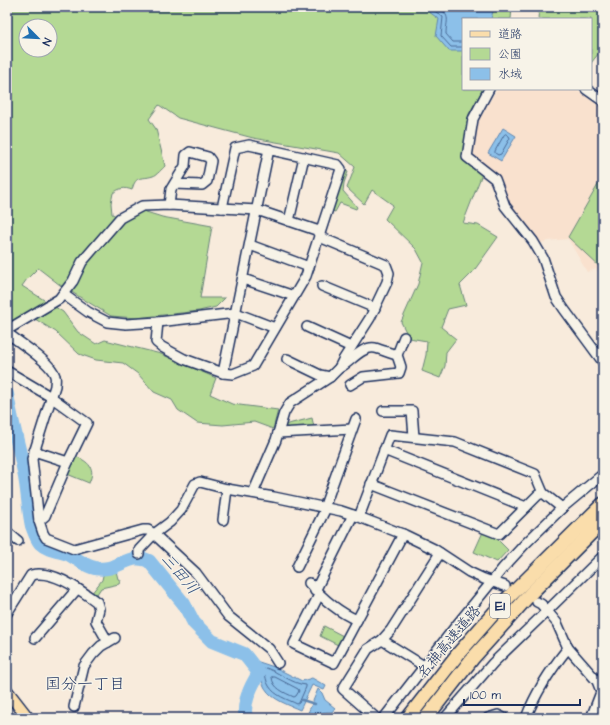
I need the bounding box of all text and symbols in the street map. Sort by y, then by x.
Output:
north arrow [18,18,58,58]
legend [462,18,592,90]
text: 道路 [498,26,522,43]
text: N [38,36,55,48]
text: 公園 [498,46,522,63]
text: 水域 [498,66,522,83]
water label: 三田川 [156,549,204,599]
road number: E1 [490,594,510,618]
street label: 名神高速道路 [412,601,486,683]
district label: 国分一丁目 [45,673,125,695]
scale bar [464,681,580,707]
text: 100 m [470,687,501,704]

